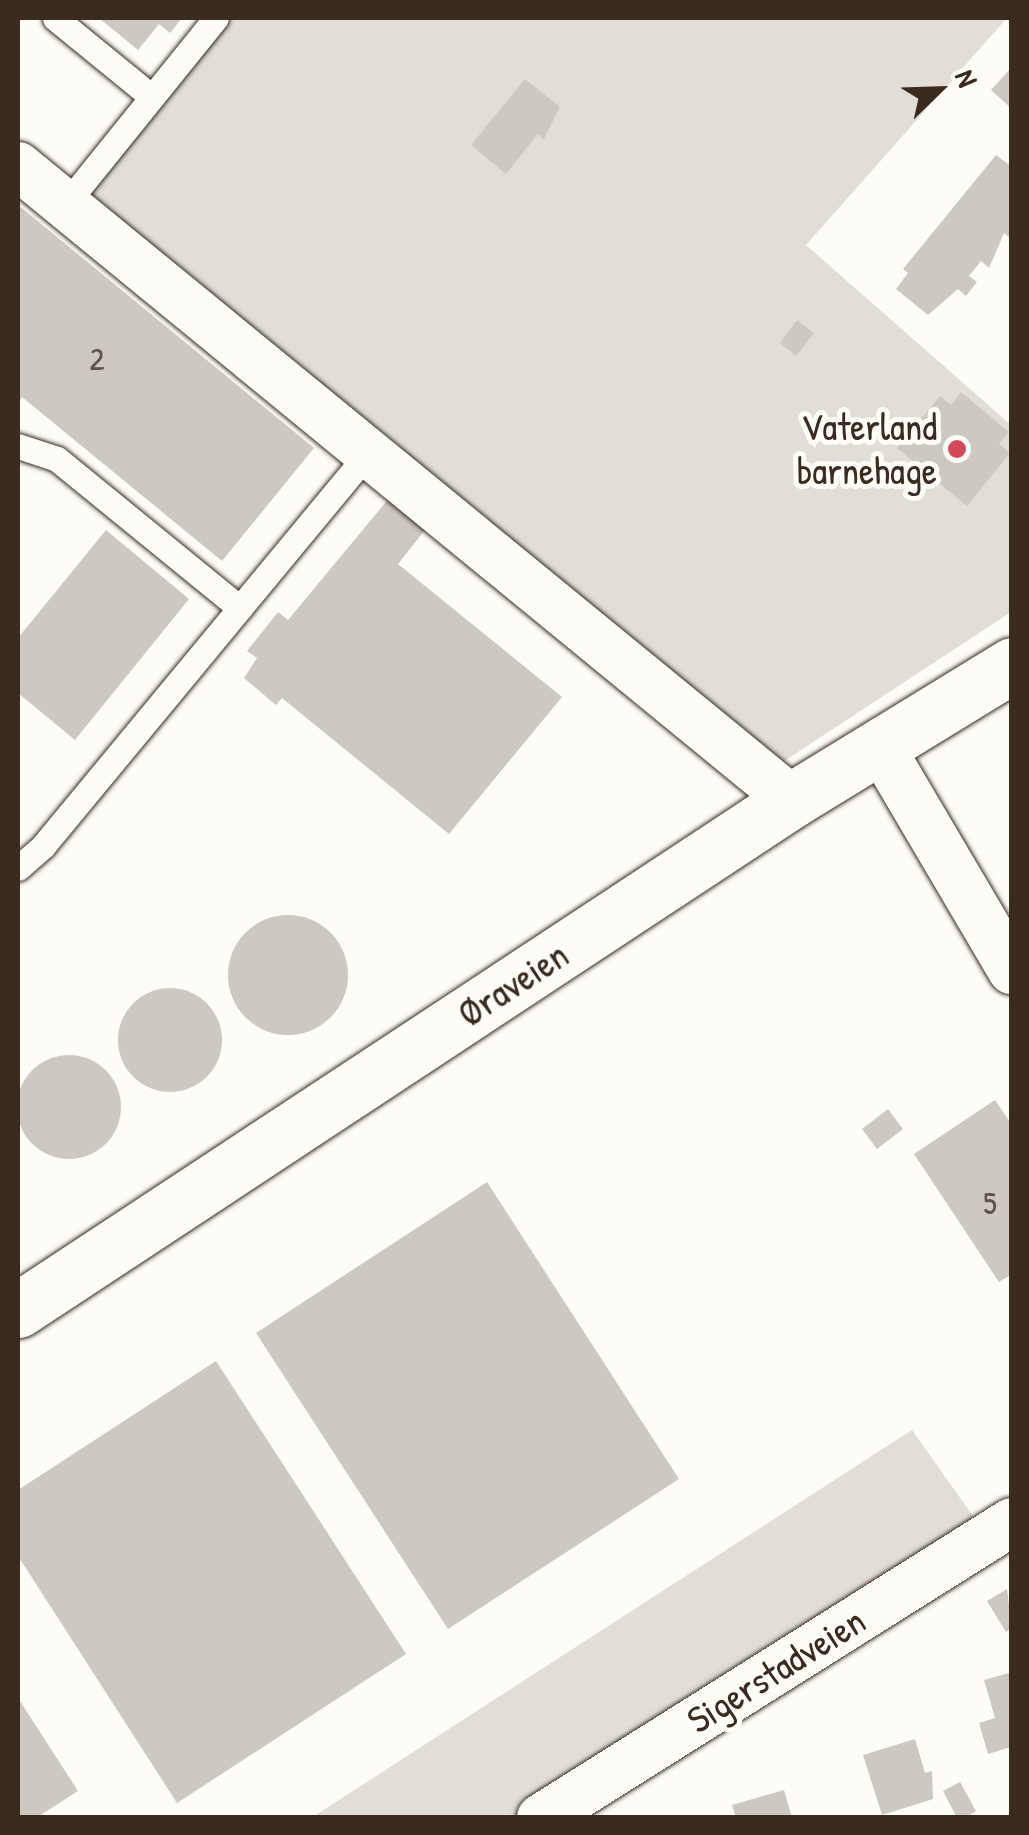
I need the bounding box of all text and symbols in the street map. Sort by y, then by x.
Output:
north arrow [889,40,989,140]
text: N [946,64,987,93]
house number: 2 [90,340,104,378]
place label: Vaterland barnehage [797,404,937,494]
marker: Vaterland barnehage [946,438,968,460]
street label: Øraveien [449,932,577,1036]
house number: 5 [983,1184,997,1222]
street label: Sigerstadveien [679,1597,873,1743]

